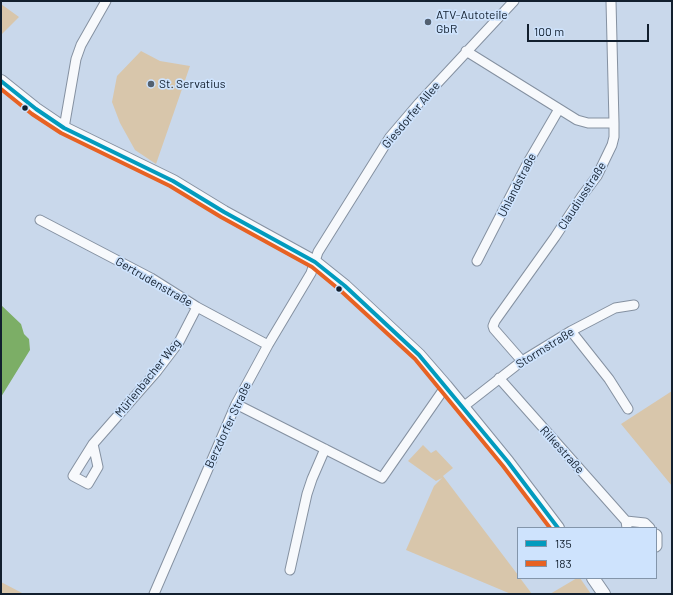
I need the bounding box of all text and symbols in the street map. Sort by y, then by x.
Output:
place label: ATV-Autoteile GbR [436,8,508,36]
scale bar [529,16,651,42]
marker: ATV-Autoteile GbR [423,17,433,27]
text: 100 m [534,24,564,38]
place label: St. Servatius [159,77,226,91]
marker: St. Servatius [146,79,156,89]
street label: Giesdorfer Allee [379,79,443,151]
unlabelled marker [20,103,30,113]
street label: Uhlandstraße [495,151,539,219]
street label: Claudiusstraße [555,159,609,233]
street label: Gertrudenstraße [113,254,195,310]
unlabelled marker [334,284,344,294]
street label: Stormstraße [513,324,577,372]
street label: Mürlenbacher Weg [112,336,184,420]
street label: Berzdorfer Straße [202,380,254,470]
street label: Rilkestraße [537,423,587,477]
legend [517,527,657,579]
text: 135 [555,536,572,550]
text: 183 [555,556,572,570]

